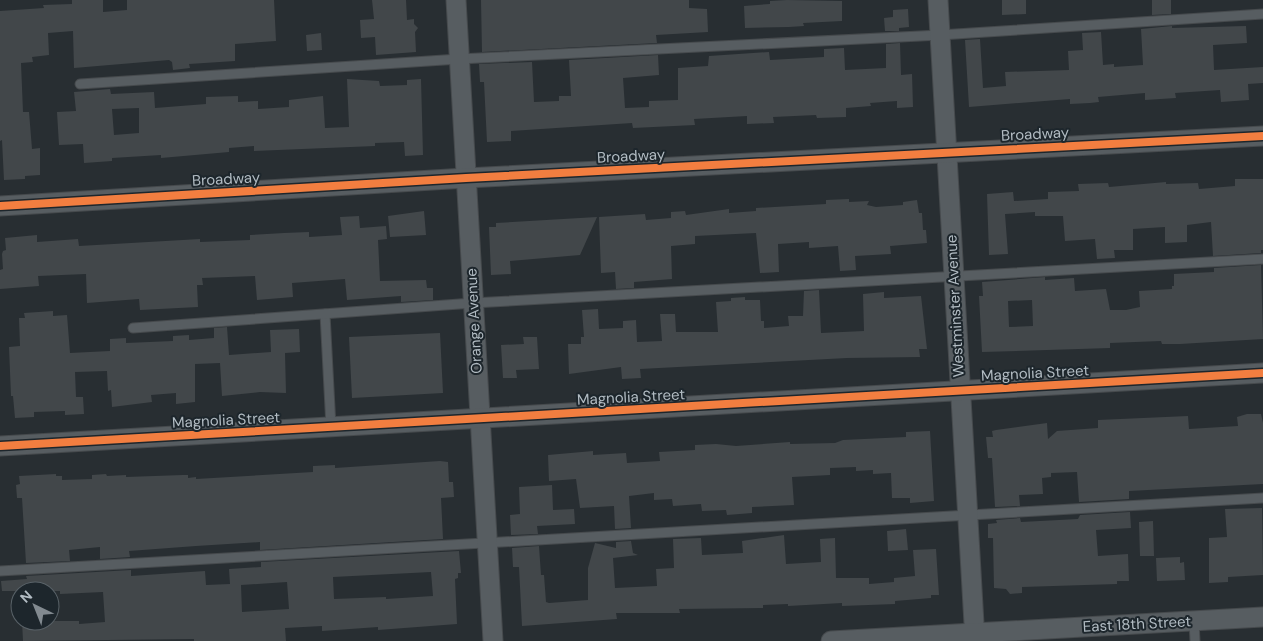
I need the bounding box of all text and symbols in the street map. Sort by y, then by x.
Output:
street label: Broadway [1000,122,1070,146]
street label: Broadway [596,144,666,168]
street label: Broadway [191,167,261,191]
street label: Westminster Avenue [941,234,969,378]
street label: Orange Avenue [461,268,487,374]
street label: Magnolia Street [980,360,1090,386]
street label: Magnolia Street [576,384,686,410]
street label: Magnolia Street [171,407,281,433]
north arrow [10,581,60,631]
text: N [16,586,36,607]
street label: East 18th Street [1082,611,1192,637]

